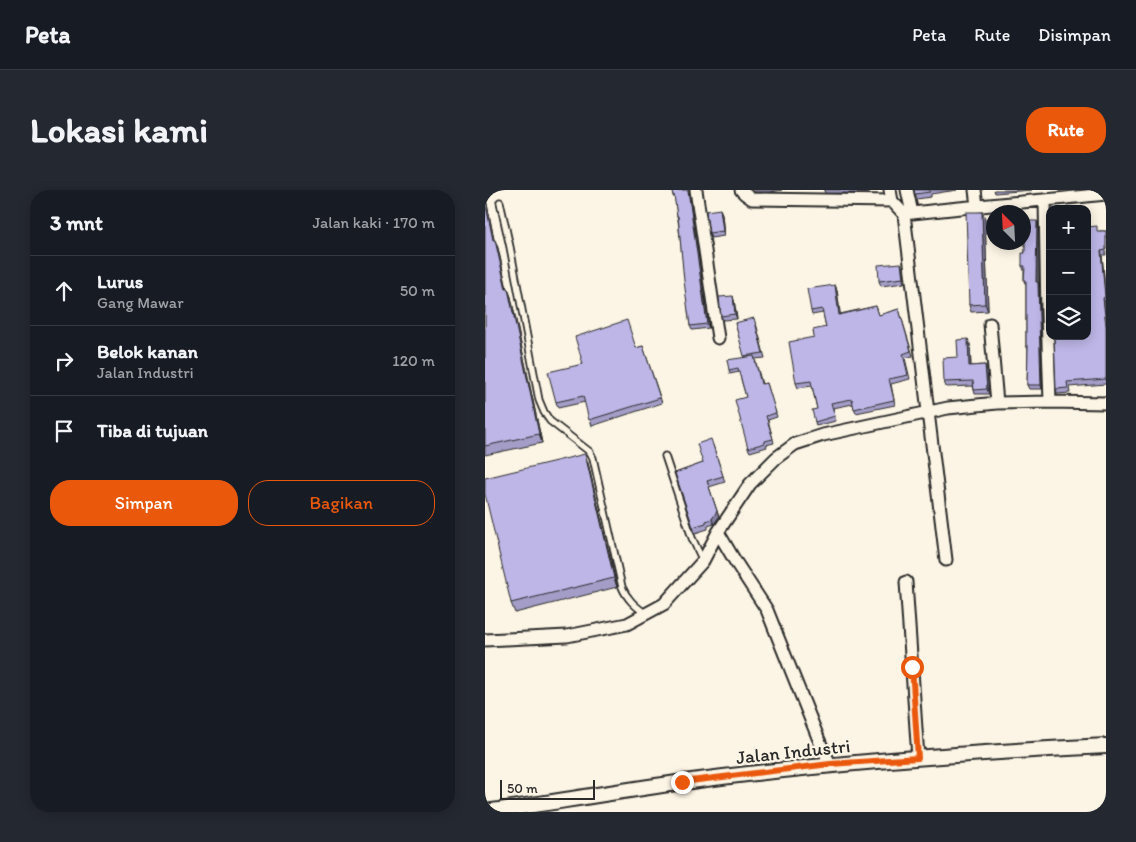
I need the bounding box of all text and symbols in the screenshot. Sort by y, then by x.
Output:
text: Peta [25,20,70,49]
text: Peta [912,24,946,46]
text: Rute [974,24,1010,46]
text: Disimpan [1038,24,1111,46]
button: Rute [1026,107,1106,153]
text: Lokasi kami [30,109,208,151]
north arrow [986,205,1031,250]
map controls [1046,205,1091,340]
button: + [1046,205,1091,250]
text: 3 mnt [50,210,103,235]
text: Jalan kaki · 170 m [312,213,435,232]
button: − [1046,250,1091,295]
text: Lurus [97,270,143,293]
icon: ahead [50,277,78,305]
text: 50 m [400,281,435,300]
text: Gang Mawar [97,293,183,312]
button: layers [1046,295,1091,340]
text: Belok kanan [97,340,198,363]
icon: right [50,347,78,375]
text: 120 m [392,351,435,370]
text: Jalan Industri [97,363,194,382]
icon: arrive [50,417,78,445]
text: Tiba di tujuan [97,419,208,442]
button: Simpan [50,480,238,526]
button: Bagikan [248,480,435,526]
route start [901,656,924,679]
street label: Jalan Industri [735,734,851,769]
route end [671,771,694,794]
scale bar [500,777,595,800]
text: 50 m [507,780,538,797]

